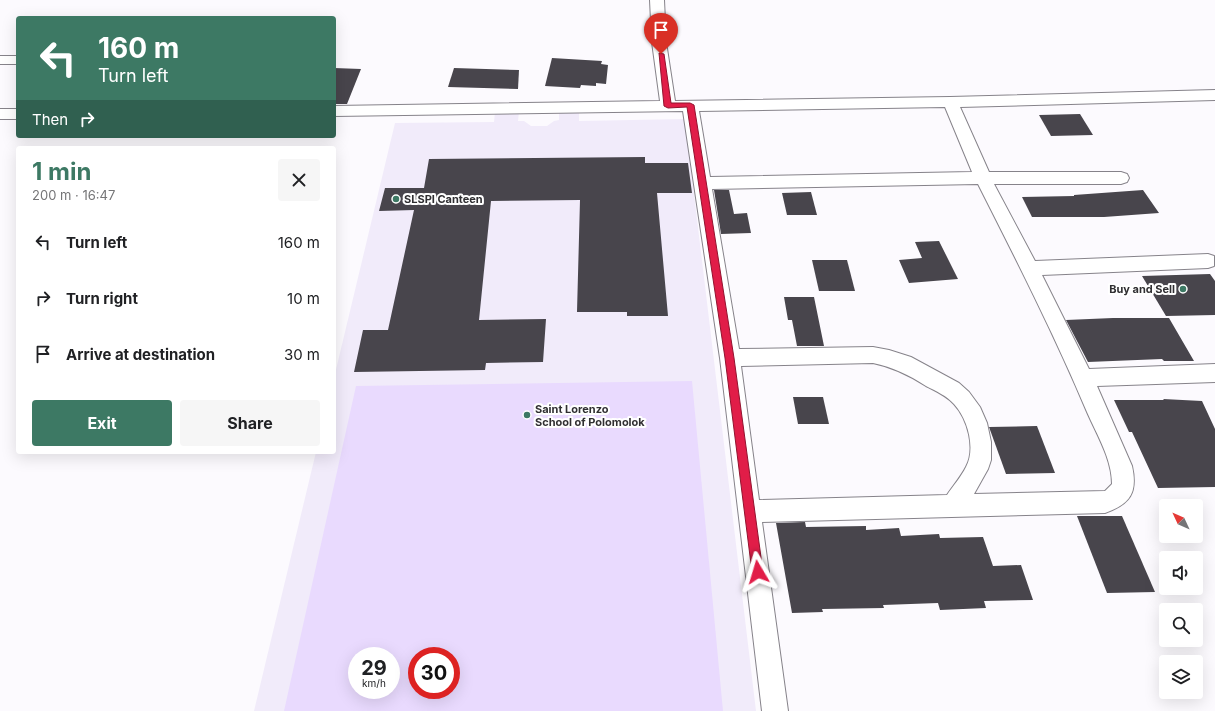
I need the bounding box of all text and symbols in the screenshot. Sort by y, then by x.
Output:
pin [644,13,678,54]
icon: arrive [650,19,672,41]
text: 160 m [98,31,179,65]
icon: left [32,32,84,84]
text: Turn left [98,65,168,86]
icon: right [76,108,98,130]
text: Then [32,110,68,129]
text: 1 min [32,157,91,186]
button: close [278,159,320,201]
text: 200 m · 16:47 [32,187,115,203]
place label: SLSPI Canteen [404,192,483,206]
marker: SLSPI Canteen [391,194,401,204]
icon: left [32,231,54,253]
text: Turn left [66,233,127,252]
text: 160 m [278,233,320,252]
place label: Buy and Sell [1109,282,1175,296]
marker: Buy and Sell [1178,284,1188,294]
icon: right [32,287,54,309]
text: Turn right [66,289,138,308]
text: 10 m [287,289,320,308]
icon: arrive [32,343,54,365]
text: Arrive at destination [66,345,215,364]
text: 30 m [284,345,320,364]
button: Exit [32,400,172,446]
button: Share [180,400,320,446]
place label: Saint Lorenzo School of Polomolok [535,402,645,429]
marker: Saint Lorenzo School of Polomolok [522,410,532,420]
north arrow [1159,499,1203,543]
map controls [1159,499,1203,699]
position arrow [737,551,779,593]
button: sound [1159,551,1203,595]
button: search [1159,603,1203,647]
speed limit sign: 30 [408,647,460,699]
button: layers [1159,655,1203,699]
text: 29 [361,656,387,680]
text: km/h [362,677,386,689]

